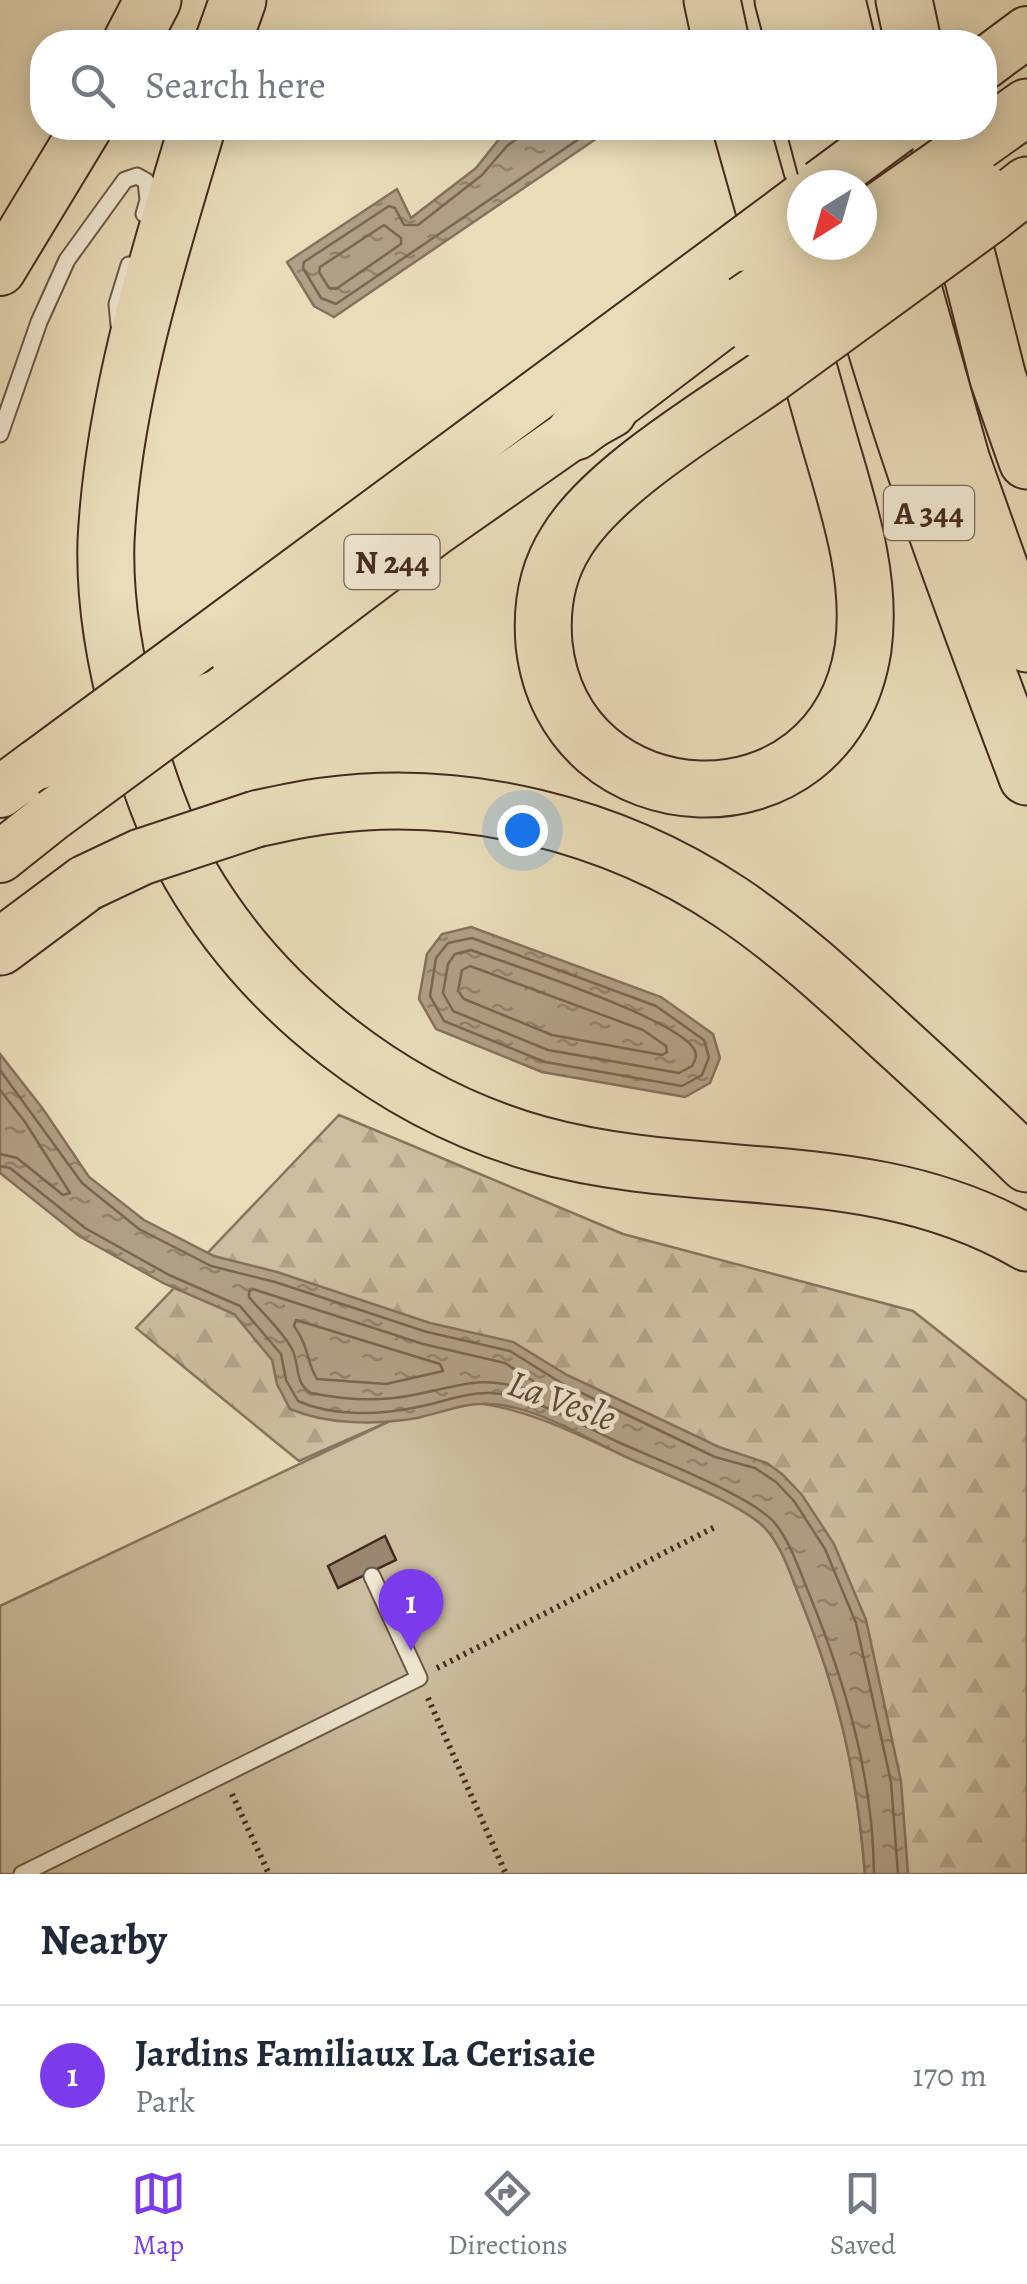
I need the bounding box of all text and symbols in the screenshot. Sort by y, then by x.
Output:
search box [30,30,997,140]
icon: search [65,58,120,113]
text: Search here [145,59,326,111]
north arrow [787,170,877,260]
road number: A 344 [884,486,974,540]
road number: N 244 [344,535,440,589]
your location [497,805,548,856]
water label: La Vesle [501,1357,623,1443]
pin: 1 [378,1568,444,1651]
text: Nearby [40,1911,167,1968]
text: Jardins Familiaux La Cerisaie [135,2027,596,2079]
text: 1 [67,2053,78,2097]
text: 170 m [913,2053,987,2097]
text: Park [135,2079,195,2123]
tab: Map [131,2166,186,2264]
tab: Directions [448,2166,568,2264]
tab: Saved [830,2166,896,2264]

